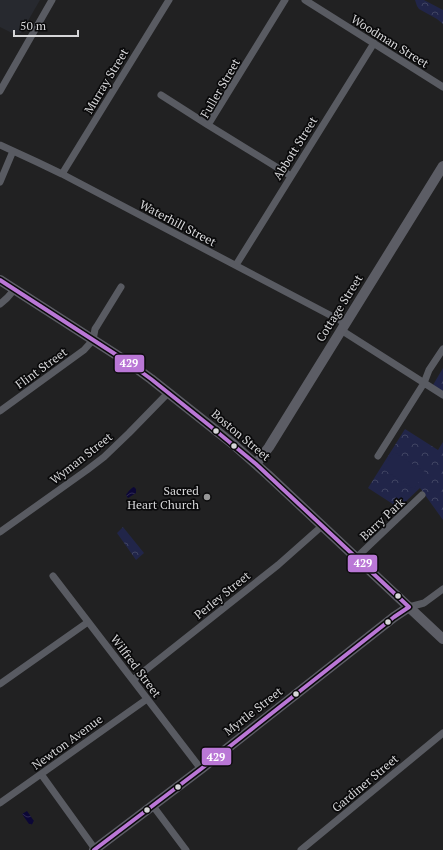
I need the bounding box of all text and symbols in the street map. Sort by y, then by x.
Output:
street label: Woodman Street [348,11,432,71]
scale bar [14,12,78,38]
text: 50 m [20,18,47,33]
street label: Murray Street [81,45,132,116]
street label: Fuller Street [197,55,243,120]
street label: Abbott Street [270,113,321,182]
street label: Waterhill Street [137,197,219,250]
street label: Cottage Street [312,271,366,344]
street label: Flint Street [12,344,70,392]
line badge: 429 [114,354,145,373]
text: 429 [120,356,138,370]
street label: Boston Street [208,406,274,464]
unlabelled marker [211,426,221,436]
street label: Wyman Street [47,429,116,487]
unlabelled marker [229,441,239,451]
place label: Sacred Heart Church [127,483,199,512]
marker: Sacred Heart Church [202,492,212,502]
street label: Barry Park [356,494,408,544]
line badge: 429 [347,554,378,573]
text: 429 [354,556,372,570]
street label: Perley Street [191,567,254,622]
unlabelled marker [393,591,403,601]
unlabelled marker [383,617,393,627]
street label: Wilfred Street [108,632,165,701]
street label: Myrtle Street [221,683,286,738]
unlabelled marker [291,689,301,699]
street label: Newton Avenue [29,711,105,773]
line badge: 429 [201,747,232,766]
text: 429 [207,750,225,764]
street label: Gardiner Street [329,751,402,815]
unlabelled marker [173,782,183,792]
unlabelled marker [142,805,152,815]

